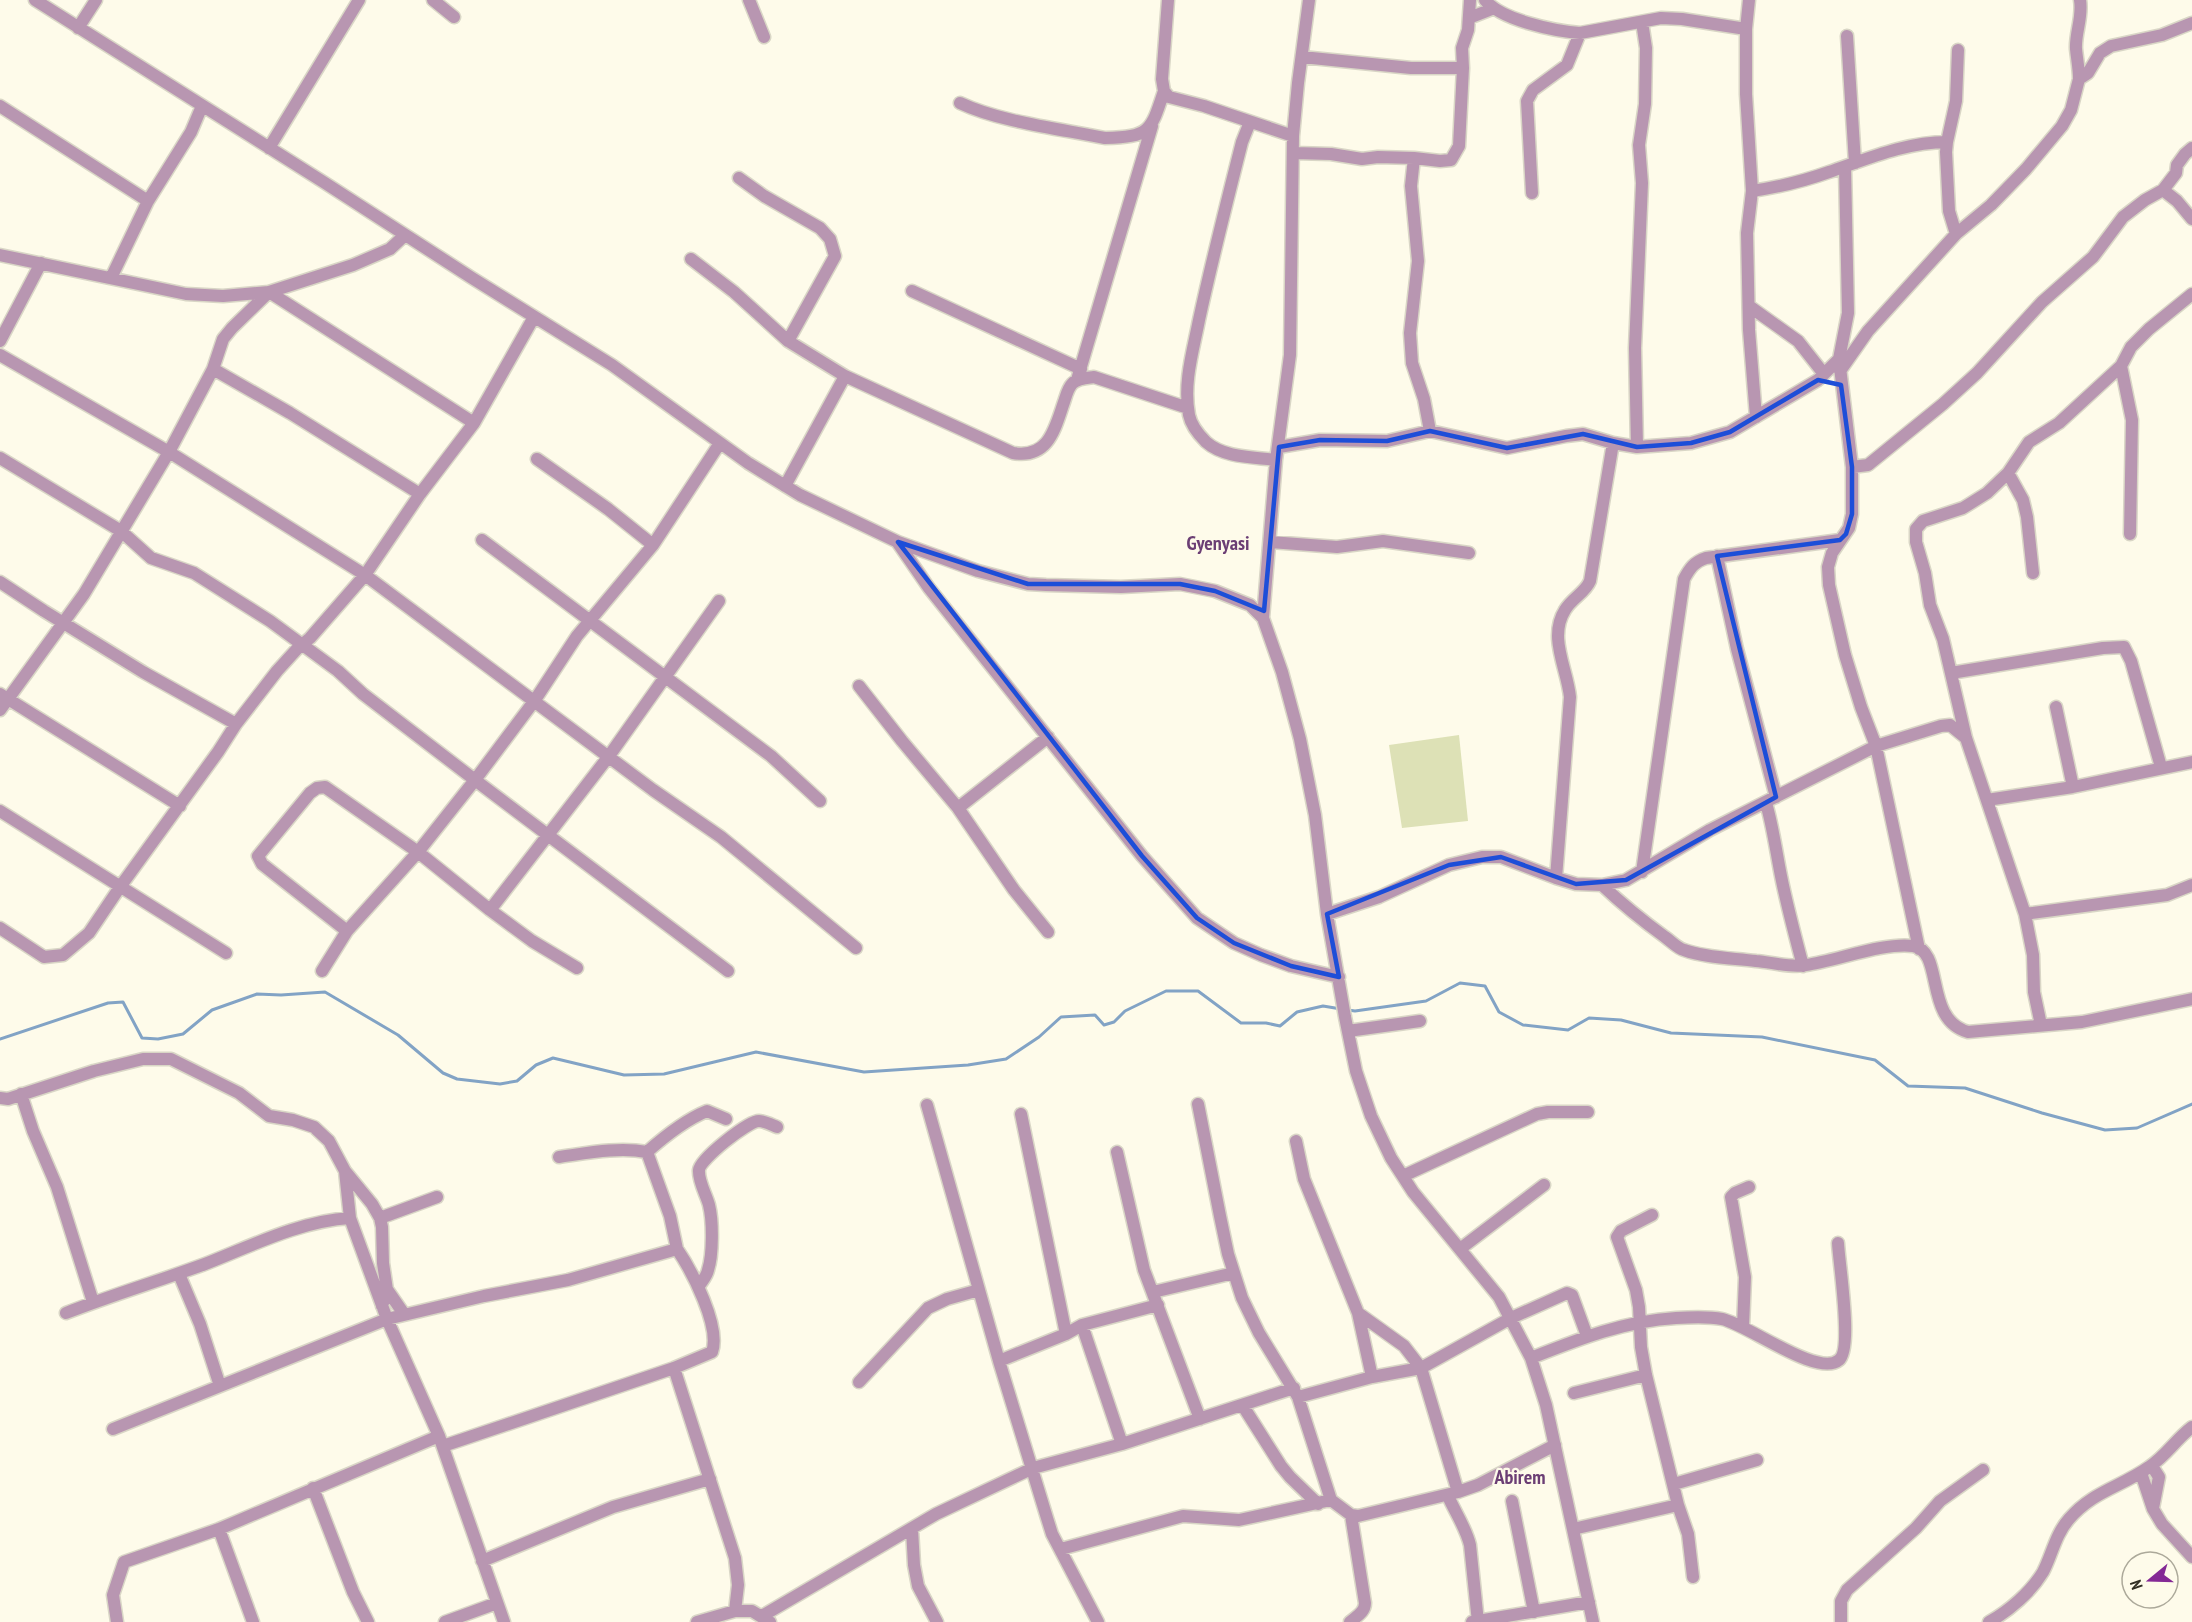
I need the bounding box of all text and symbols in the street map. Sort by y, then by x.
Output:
district label: Gyenyasi [1186,530,1250,556]
district label: Abirem [1493,1464,1546,1490]
north arrow [2120,1550,2180,1610]
text: N [2125,1578,2147,1592]

